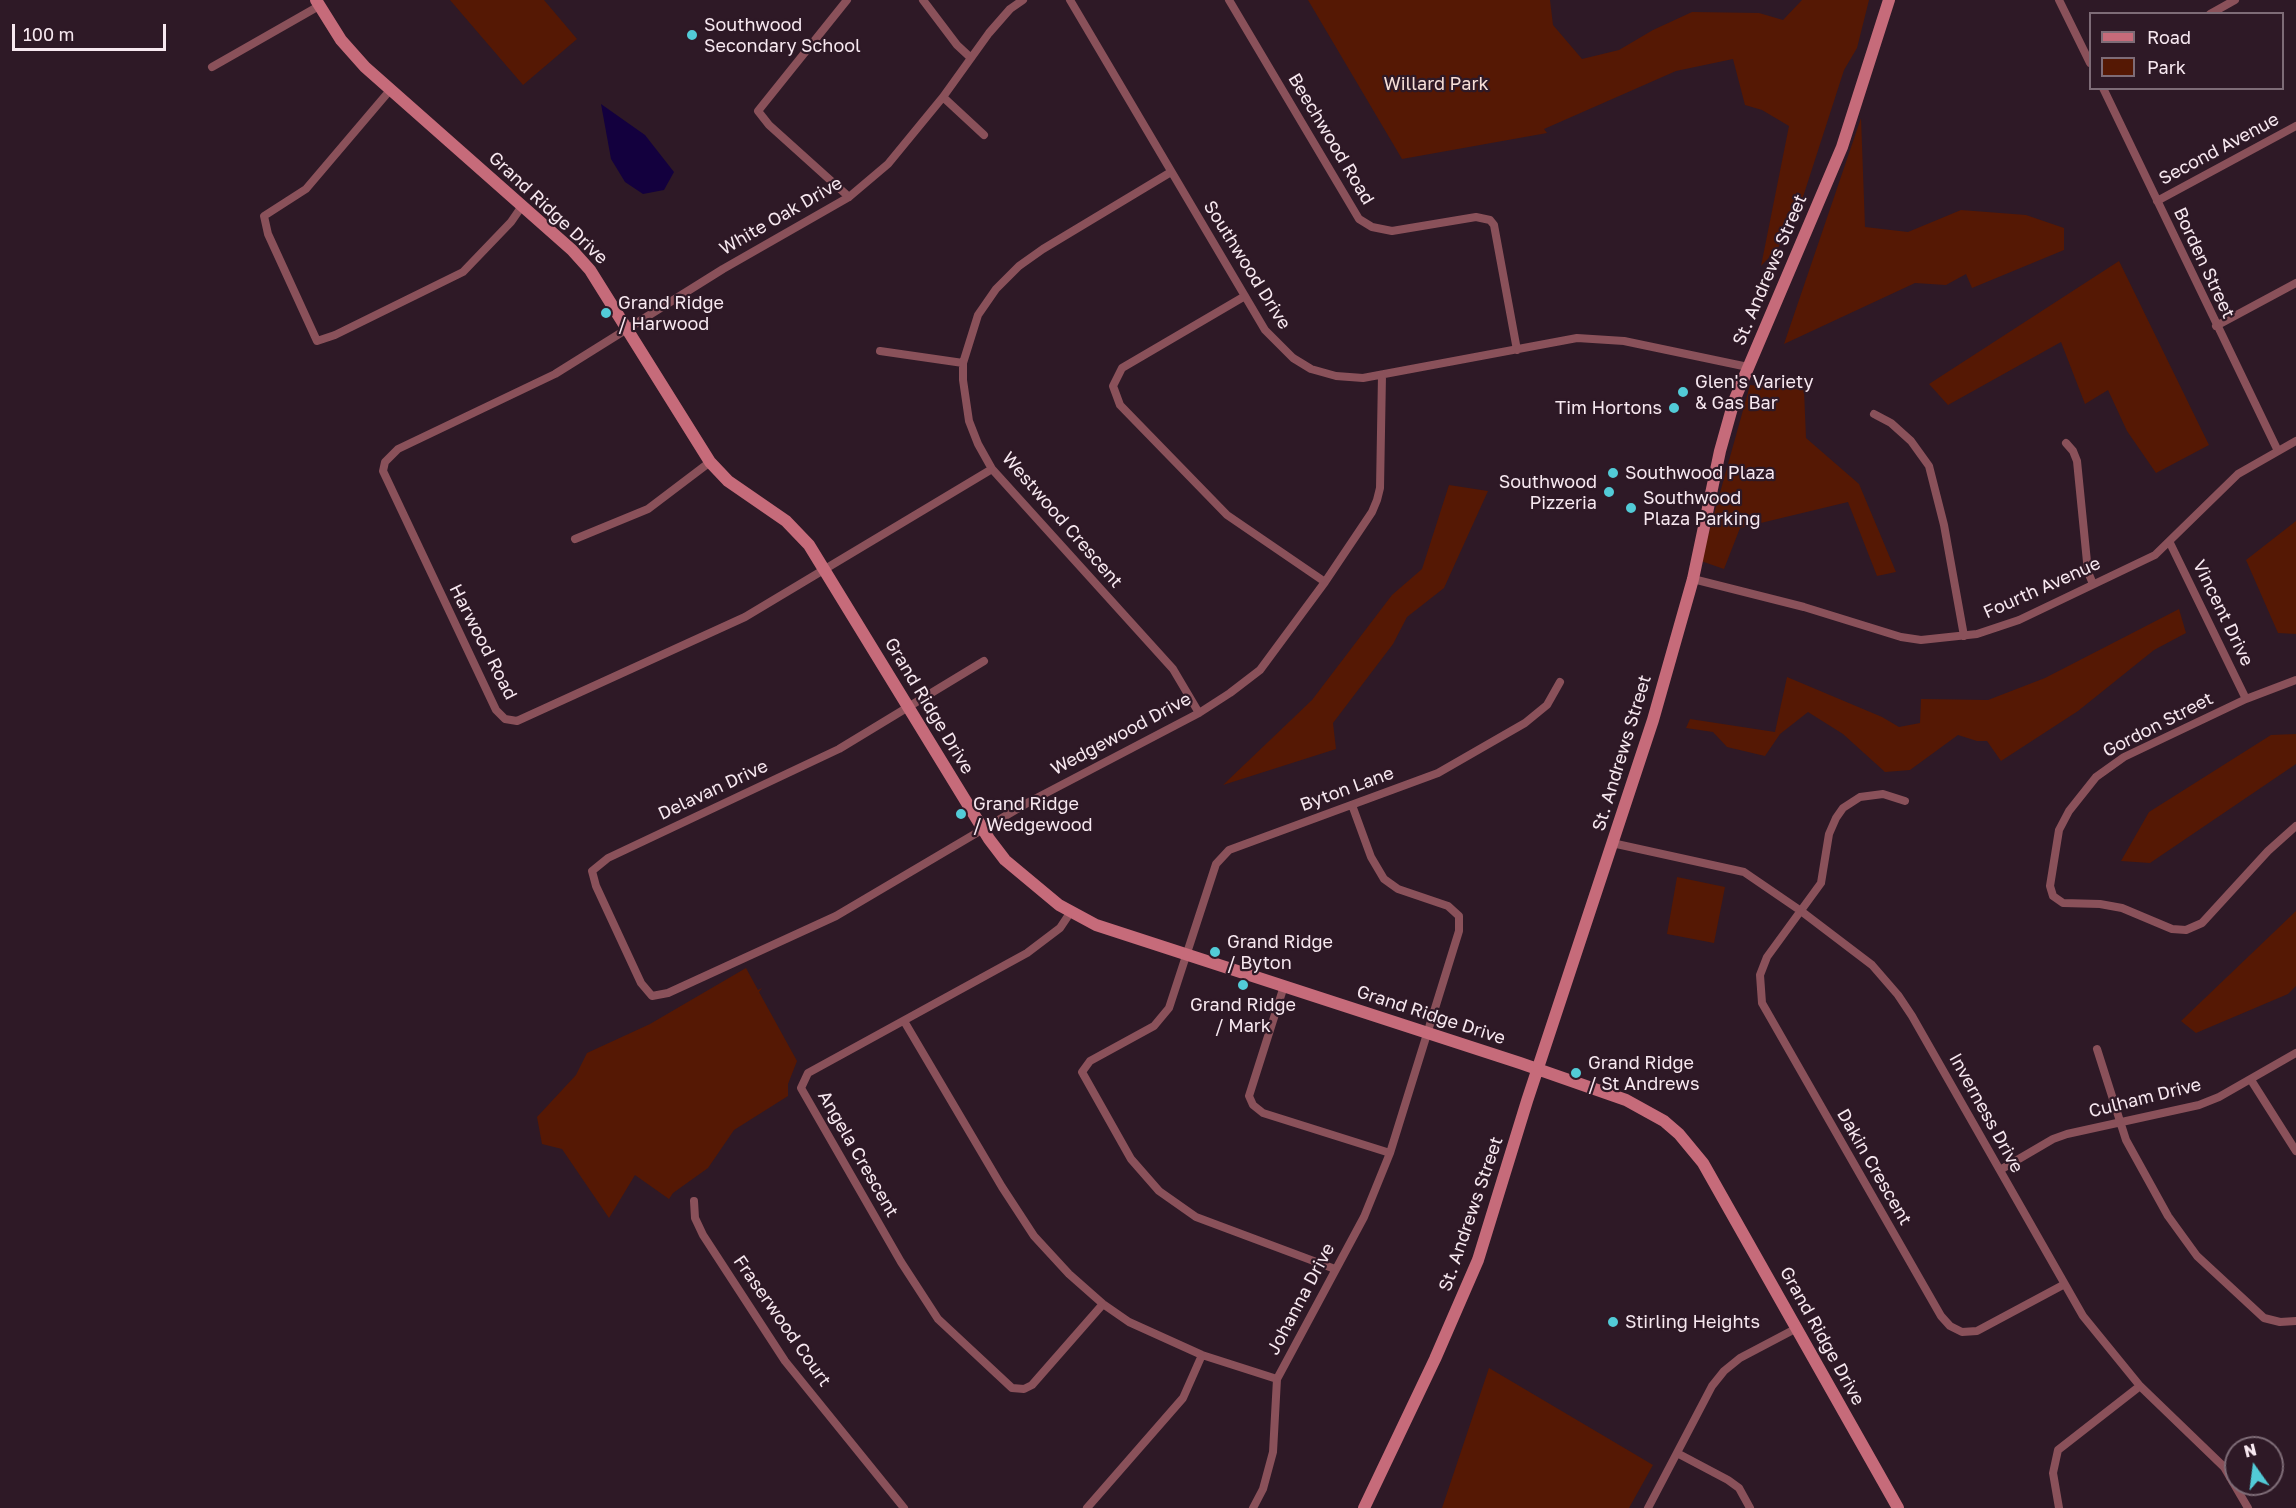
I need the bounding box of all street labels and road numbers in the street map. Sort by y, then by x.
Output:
street label: Beechwood Road [1283,69,1379,209]
street label: Second Avenue [2155,108,2283,190]
street label: Grand Ridge Drive [484,147,612,269]
street label: White Oak Drive [716,172,846,260]
street label: St. Andrews Street [1728,191,1812,349]
street label: Southwood Drive [1199,197,1295,333]
street label: Borden Street [2169,204,2239,322]
street label: Westwood Crescent [997,448,1127,592]
street label: Fourth Avenue [1980,553,2104,623]
street label: Vincent Drive [2188,556,2258,670]
street label: Harwood Road [445,581,521,703]
street label: Grand Ridge Drive [880,634,978,778]
street label: St. Andrews Street [1588,672,1656,834]
street label: Wedgewood Drive [1047,688,1195,780]
street label: Gordon Street [2099,688,2217,762]
street label: Delavan Drive [655,755,771,825]
street label: Byton Lane [1297,762,1397,816]
street label: Grand Ridge Drive [1354,981,1508,1049]
street label: Inverness Drive [1944,1049,2028,1177]
street label: Culham Drive [2087,1074,2203,1122]
street label: Angela Crescent [813,1087,903,1221]
street label: Dakin Crescent [1832,1105,1916,1229]
street label: St. Andrews Street [1434,1134,1508,1294]
street label: Johanna Drive [1262,1239,1340,1359]
street label: Fraserwood Court [729,1251,835,1391]
street label: Grand Ridge Drive [1775,1263,1869,1409]

